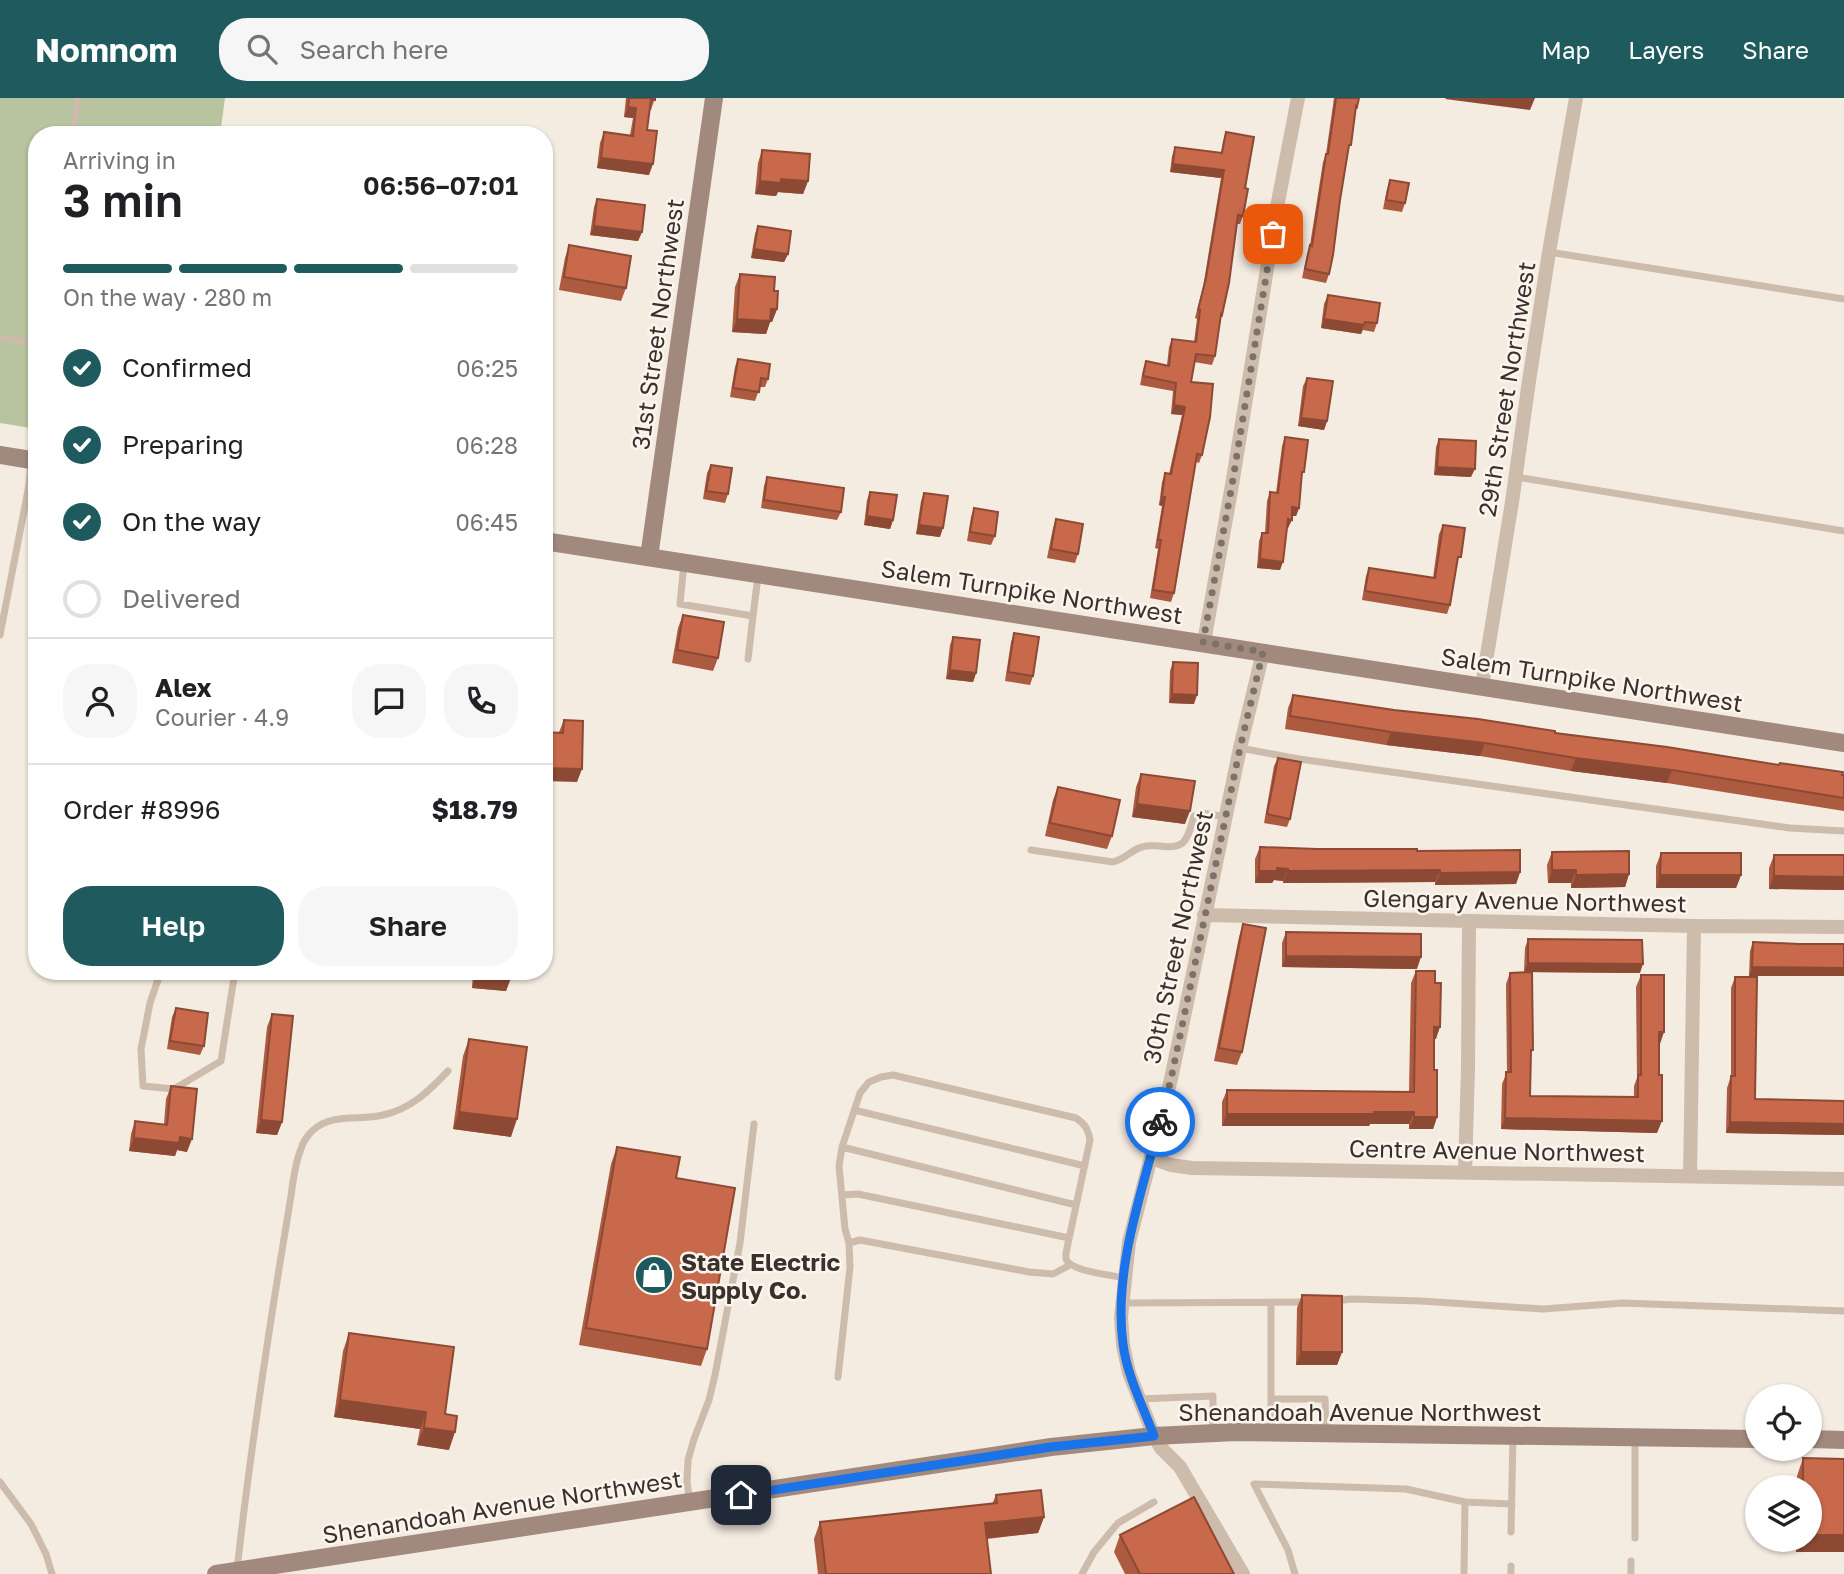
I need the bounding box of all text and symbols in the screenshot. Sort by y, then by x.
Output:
search box [219,18,709,81]
text: Nomnom [35,30,177,69]
icon: search [243,30,281,68]
text: Search here [299,34,448,65]
text: Map [1541,35,1590,64]
text: Layers [1628,35,1704,64]
text: Share [1742,35,1809,64]
text: Arriving in [63,146,176,174]
text: 06:56–07:01 [363,170,518,201]
text: 3 min [63,172,183,227]
street label: 31st Street Northwest [625,197,689,451]
pin [1243,204,1303,264]
icon: bag [1254,215,1292,253]
street label: 29th Street Northwest [1472,259,1540,519]
text: On the way · 280 m [63,283,272,311]
icon: check [63,349,101,387]
text: Confirmed [122,352,252,383]
text: 06:25 [456,354,518,382]
icon: check [63,426,101,464]
text: Preparing [122,429,244,460]
text: 06:28 [456,431,518,459]
icon: check [63,503,101,541]
text: On the way [122,506,261,537]
text: 06:45 [456,508,518,536]
street label: Salem Turnpike Northwest [879,553,1185,629]
text: Delivered [122,583,241,614]
street label: Salem Turnpike Northwest [1439,641,1745,717]
button: person [63,664,137,738]
button: chat [352,664,426,738]
button: phone [444,664,518,738]
text: Alex [155,672,212,703]
text: Courier · 4.9 [155,703,289,731]
text: Order #8996 [63,794,221,825]
text: $18.79 [432,794,518,825]
street label: 30th Street Northwest [1136,808,1218,1066]
street label: Glengary Avenue Northwest [1363,883,1687,917]
button: Help [63,886,284,966]
button: Share [298,886,518,966]
courier [1125,1087,1195,1157]
icon: bike [1141,1103,1179,1141]
street label: Centre Avenue Northwest [1349,1133,1645,1167]
place label: State Electric Supply Co. [681,1247,841,1304]
shop icon: State Electric Supply Co. [633,1254,675,1296]
map controls [1745,1384,1822,1552]
button: locate [1745,1384,1822,1461]
street label: Shenandoah Avenue Northwest [1178,1397,1542,1426]
street label: Shenandoah Avenue Northwest [320,1463,684,1549]
pin [711,1465,771,1525]
button: layers [1745,1475,1822,1552]
icon: home [722,1476,760,1514]

